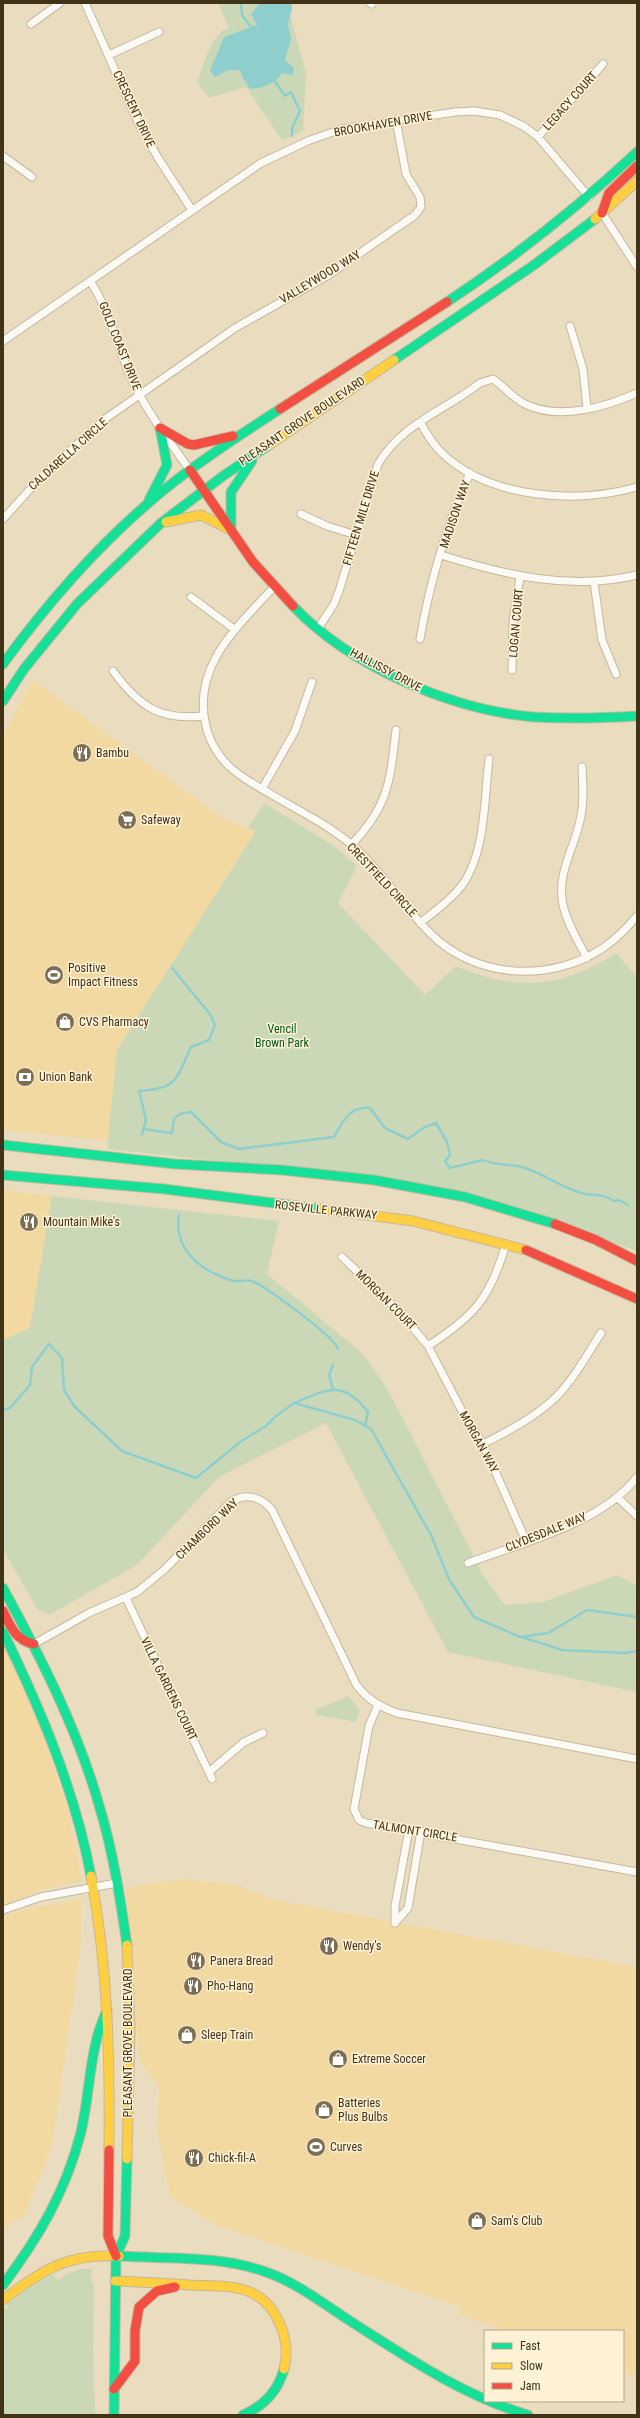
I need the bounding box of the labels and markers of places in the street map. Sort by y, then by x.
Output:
restaurant icon: Bambu [71,742,93,764]
place label: Bambu [96,746,129,760]
supermarket icon: Safeway [116,809,138,831]
place label: Safeway [141,813,181,827]
place label: Positive Impact Fitness [68,961,138,989]
sports icon: Positive Impact Fitness [43,964,65,986]
shop icon: CVS Pharmacy [54,1011,76,1033]
place label: CVS Pharmacy [79,1015,149,1029]
bank icon: Union Bank [14,1066,36,1088]
place label: Union Bank [39,1070,93,1084]
restaurant icon: Mountain Mike's [18,1211,40,1233]
place label: Mountain Mike's [43,1215,120,1229]
restaurant icon: Wendy's [318,1935,340,1957]
place label: Wendy's [343,1939,382,1953]
restaurant icon: Panera Bread [185,1950,207,1972]
place label: Panera Bread [210,1954,273,1968]
restaurant icon: Pho-Hang [182,1975,204,1997]
place label: Pho-Hang [207,1979,253,1993]
shop icon: Sleep Train [176,2024,198,2046]
place label: Sleep Train [201,2028,253,2042]
shop icon: Extreme Soccer [327,2048,349,2070]
place label: Extreme Soccer [352,2052,426,2066]
place label: Batteries Plus Bulbs [338,2096,388,2124]
shop icon: Batteries Plus Bulbs [313,2099,335,2121]
sports icon: Curves [305,2136,327,2158]
place label: Curves [330,2140,363,2154]
restaurant icon: Chick-fil-A [183,2147,205,2169]
place label: Chick-fil-A [208,2151,256,2165]
shop icon: Sam's Club [466,2210,488,2232]
place label: Sam's Club [491,2214,543,2228]

